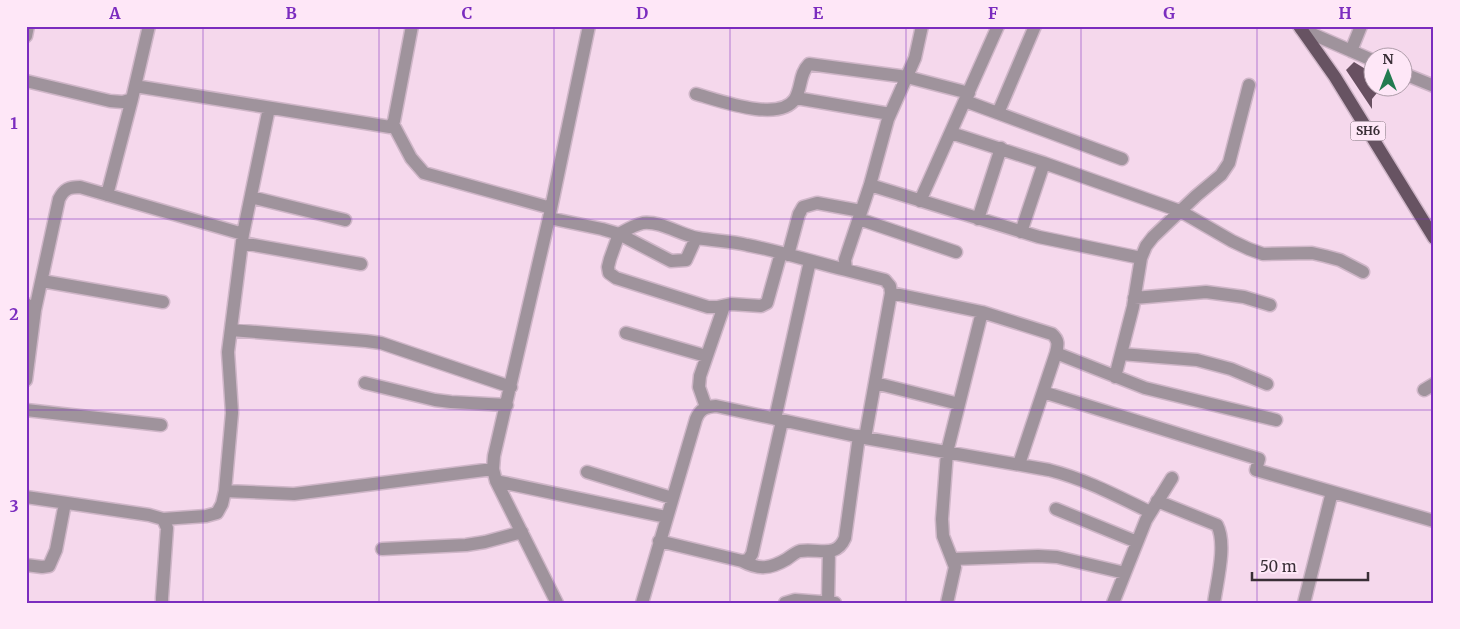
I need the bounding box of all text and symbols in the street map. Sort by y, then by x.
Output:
text: A [108,3,121,23]
text: B [285,3,297,23]
text: C [462,3,472,23]
text: D [636,3,648,23]
text: E [813,3,824,23]
text: F [988,3,998,23]
text: G [1163,3,1175,23]
text: H [1338,3,1352,23]
north arrow [1362,48,1412,98]
text: N [1382,50,1394,68]
text: 1 [10,113,18,133]
road number: SH6 [1350,122,1386,140]
text: 2 [9,304,19,324]
text: 3 [9,496,19,516]
scale bar [1252,549,1369,581]
text: 50 m [1260,557,1297,576]

